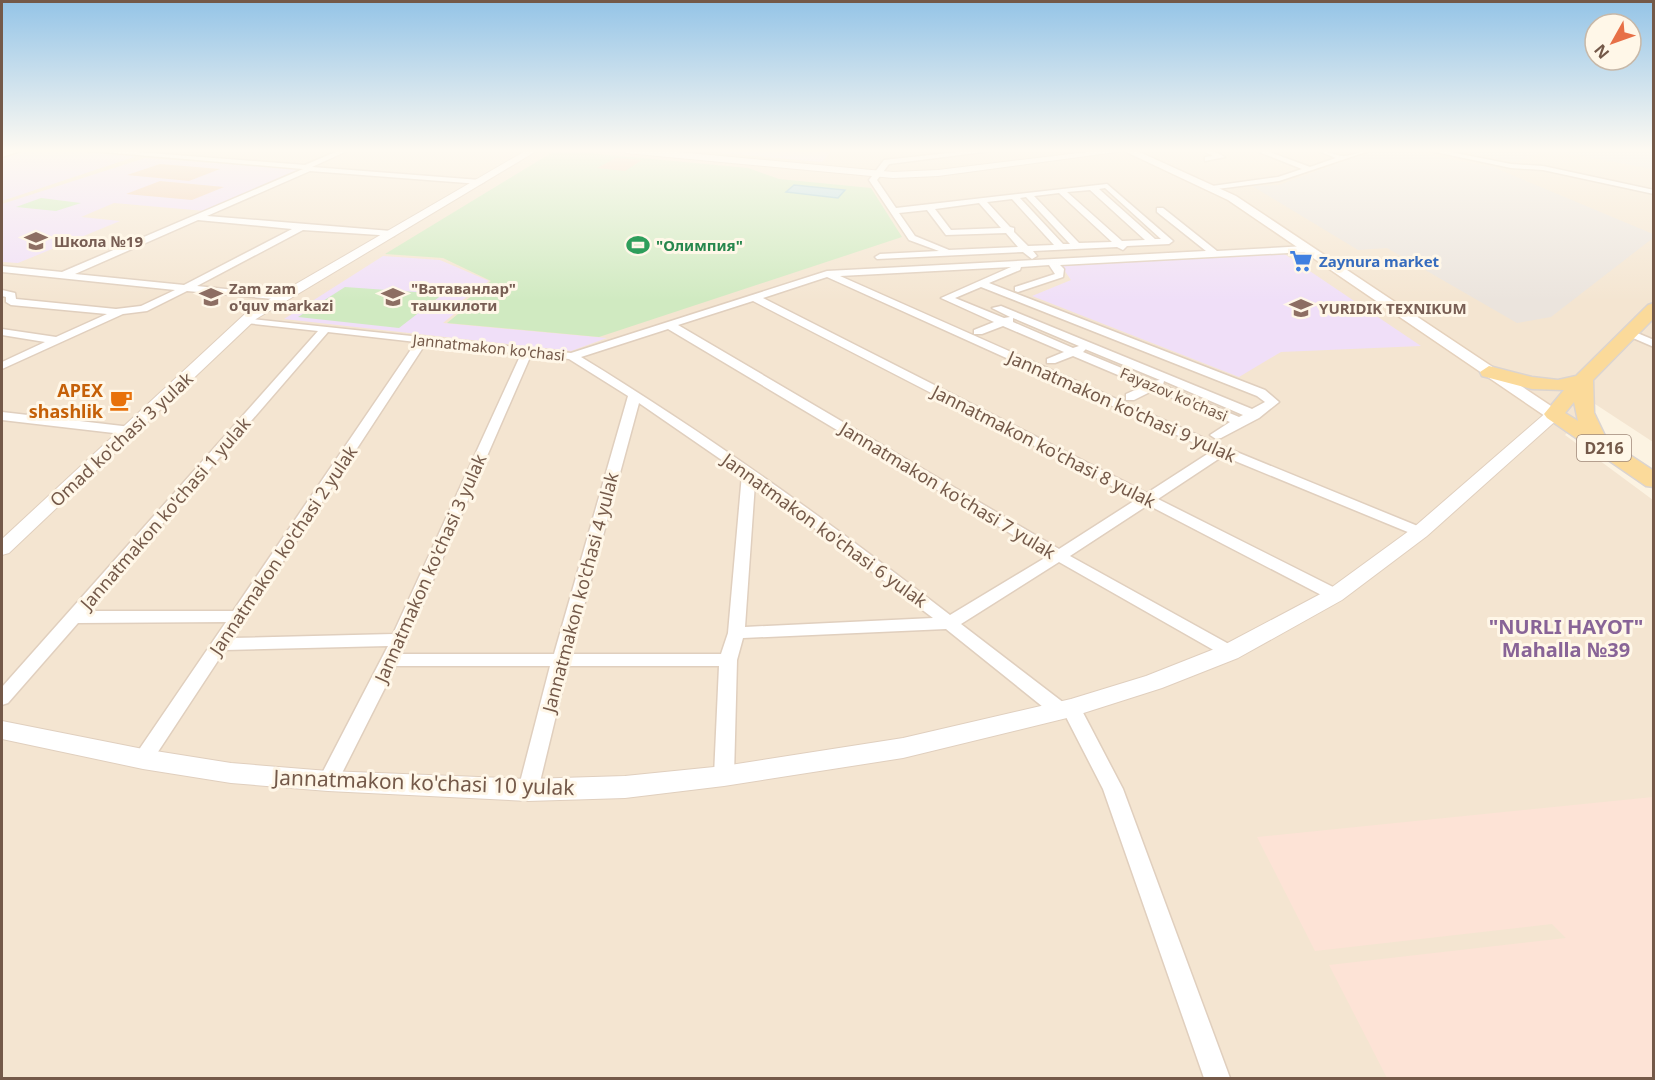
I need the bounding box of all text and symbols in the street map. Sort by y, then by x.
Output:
north arrow [1583,12,1643,72]
text: N [1589,40,1614,64]
school or university icon: Школа №19 [23,228,49,254]
place label: Школа №19 [54,231,143,251]
sports icon: "Олимпия" [625,232,651,258]
place label: "Олимпия" [656,235,743,255]
supermarket icon: Zaynura market [1288,248,1314,274]
place label: Zaynura market [1319,251,1440,271]
place label: Zam zam o'quv markazi [229,278,334,315]
place label: "Ватаванлар" ташкилоти [411,278,516,315]
school or university icon: Zam zam o'quv markazi [198,284,224,310]
school or university icon: "Ватаванлар" ташкилоти [380,284,406,310]
school or university icon: YURIDIK TEXNIKUM [1288,295,1314,321]
place label: YURIDIK TEXNIKUM [1319,298,1467,318]
street label: Jannatmakon ko'chasi [410,329,566,365]
street label: Jannatmakon ko'chasi 9 yulak [1002,344,1240,468]
street label: Fayazov ko'chasi [1117,362,1231,426]
street label: Omad ko'chasi 3 yulak [44,366,198,512]
place label: APEX shashlik [29,378,104,423]
street label: Jannatmakon ko'chasi 8 yulak [926,378,1160,513]
cafe icon: APEX shashlik [108,387,134,413]
street label: Jannatmakon ko'chasi 1 yulak [73,411,256,616]
street label: Jannatmakon ko'chasi 7 yulak [834,415,1061,564]
road number: D216 [1577,435,1631,461]
street label: Jannatmakon ko'chasi 2 yulak [203,440,362,661]
street label: Jannatmakon ko'chasi 6 yulak [716,446,933,613]
street label: Jannatmakon ko'chasi 3 yulak [368,450,492,688]
street label: Jannatmakon ko'chasi 4 yulak [536,469,624,717]
district label: "NURLI HAYOT" Mahalla №39 [1489,613,1643,663]
street label: Jannatmakon ko'chasi 10 yulak [271,763,576,801]

